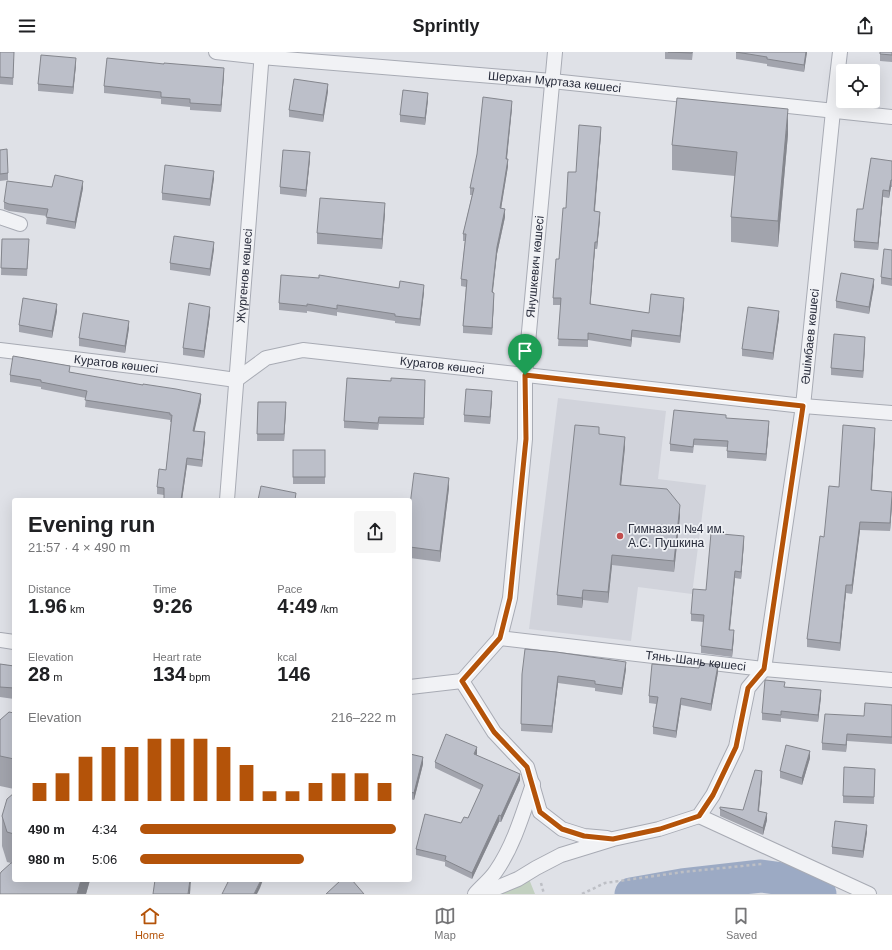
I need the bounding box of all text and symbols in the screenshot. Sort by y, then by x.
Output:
icon: menu [16,15,38,37]
icon: share [854,15,876,37]
text: Sprintly [412,16,480,36]
map controls [836,64,880,108]
button: locate [836,64,880,108]
street label: Шерхан Мұртаза көшесі [488,69,622,95]
street label: Янушкевич көшесі [523,215,547,319]
street label: Жүргенов көшесі [234,228,255,323]
street label: Әшімбаев көшесі [798,288,822,385]
pin [508,334,542,375]
icon: arrive [514,340,536,362]
street label: Куратов көшесі [73,352,159,376]
street label: Куратов көшесі [399,354,485,377]
button: share [354,511,396,553]
text: Evening run [28,512,155,537]
place label: Гимназия №4 им. А.С. Пушкина [628,522,725,550]
marker: Гимназия №4 им. А.С. Пушкина [615,531,625,541]
text: 21:57 · 4 × 490 m [28,540,130,555]
text: Distance [28,583,71,595]
text: Time [153,583,177,595]
text: Pace [277,583,302,595]
text: 1.96 [28,595,67,617]
text: 9:26 [153,595,193,617]
text: 4:49 [277,595,317,617]
text: km [67,603,85,615]
text: /km [317,603,338,615]
street label: Тянь-Шань көшесі [645,648,747,674]
text: Elevation [28,651,73,663]
text: Heart rate [153,651,202,663]
text: kcal [277,651,297,663]
text: 28 [28,663,50,685]
text: 134 [153,663,186,685]
text: 146 [277,663,311,685]
text: m [50,671,62,683]
text: bpm [186,671,211,683]
text: Elevation [28,710,81,725]
text: 216–222 m [331,710,396,725]
text: 490 m [28,822,65,837]
text: 4:34 [92,822,117,837]
text: 980 m [28,852,65,867]
text: 5:06 [92,852,117,867]
tab: Home [135,905,164,941]
tab: Map [434,905,456,941]
tab: Saved [726,905,757,941]

